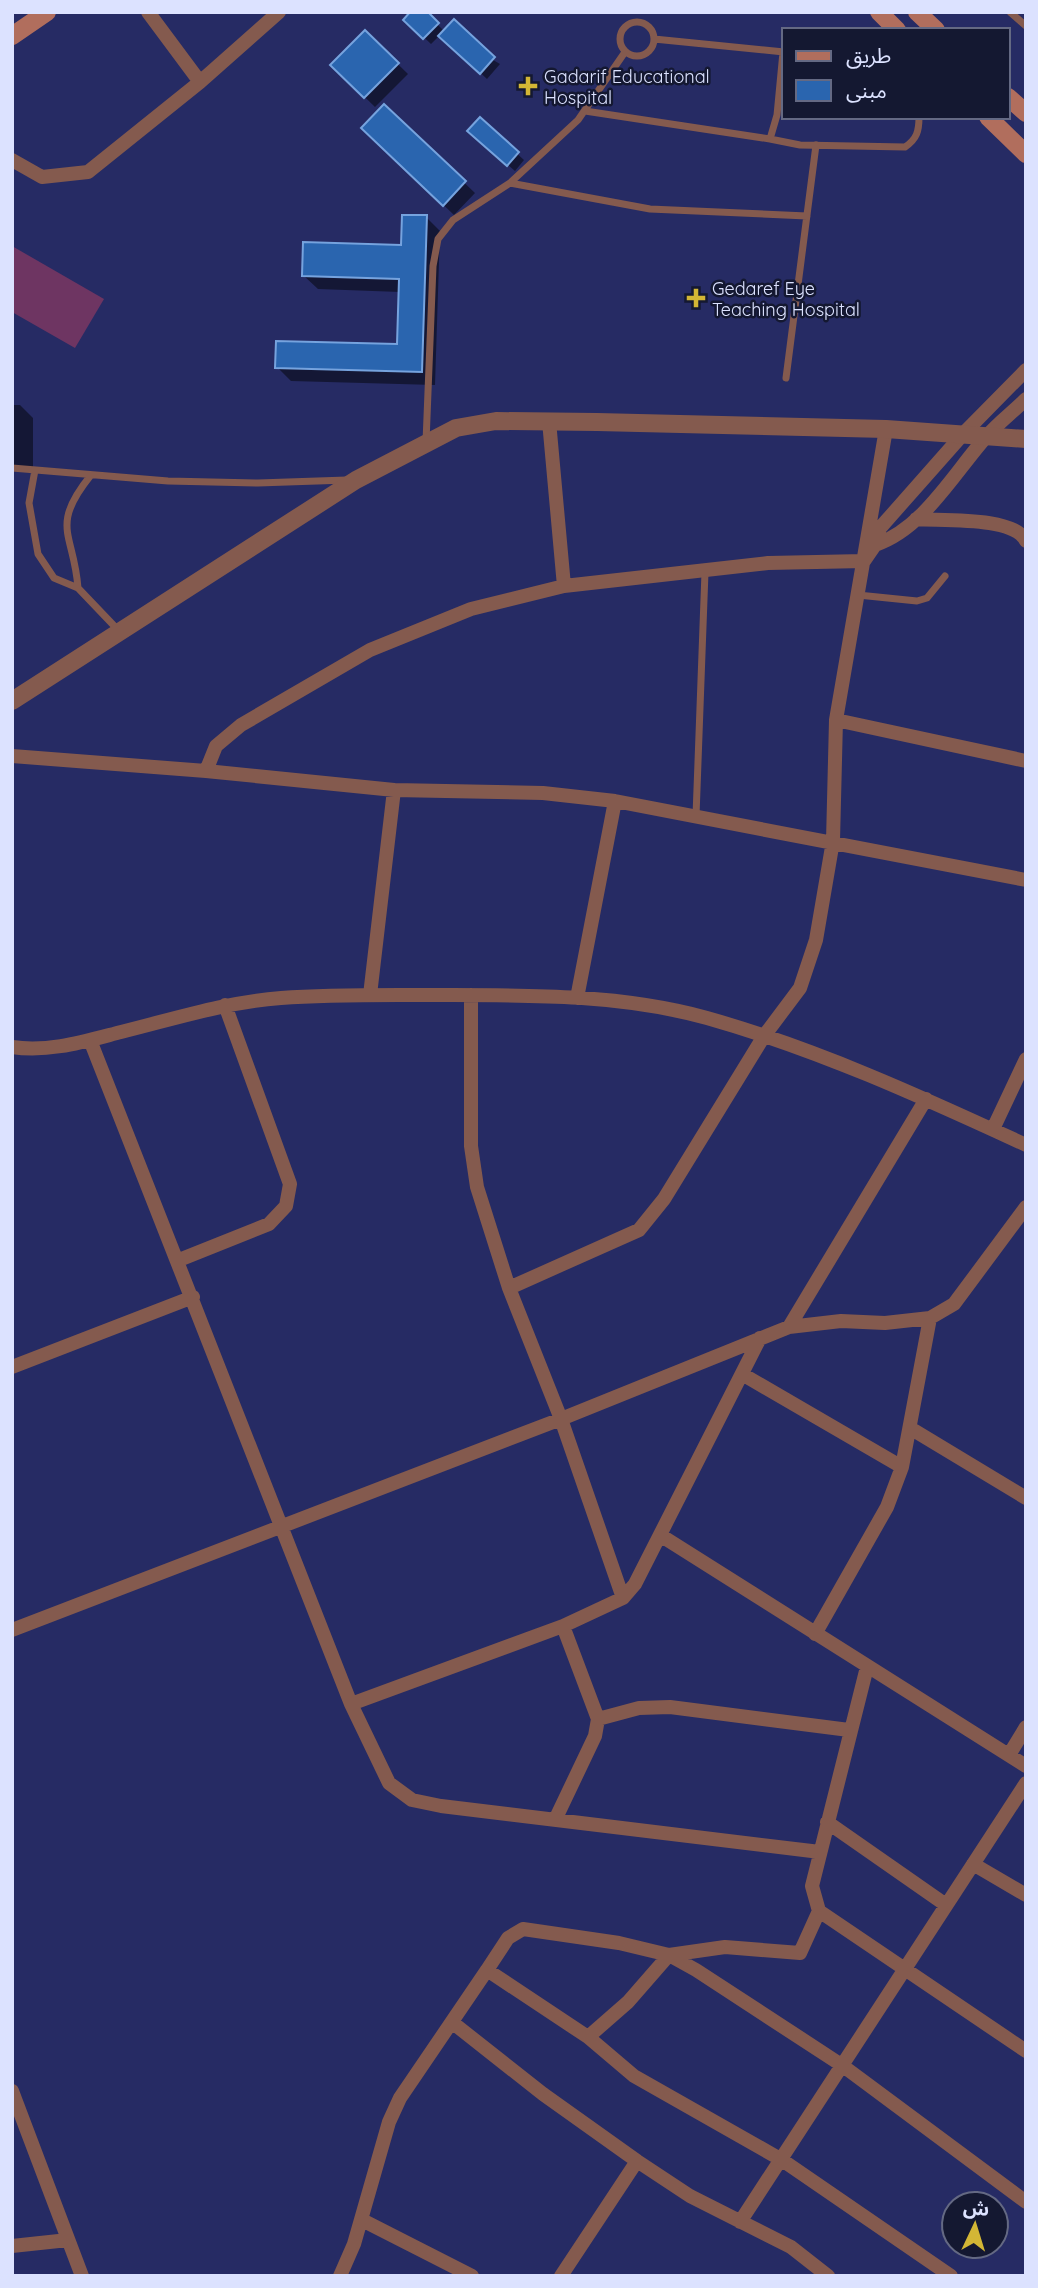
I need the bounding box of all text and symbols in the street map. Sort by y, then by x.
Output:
legend [782,28,1010,119]
text: طريق [846,42,891,69]
place label: Gadarif Educational Hospital [544,65,710,109]
marker: Gadarif Educational Hospital [518,76,538,96]
text: مبنى [846,77,887,103]
place label: Gedaref Eye Teaching Hospital [712,277,860,321]
marker: Gedaref Eye Teaching Hospital [686,288,706,308]
north arrow [940,2190,1010,2260]
text: ش [962,2195,990,2221]

